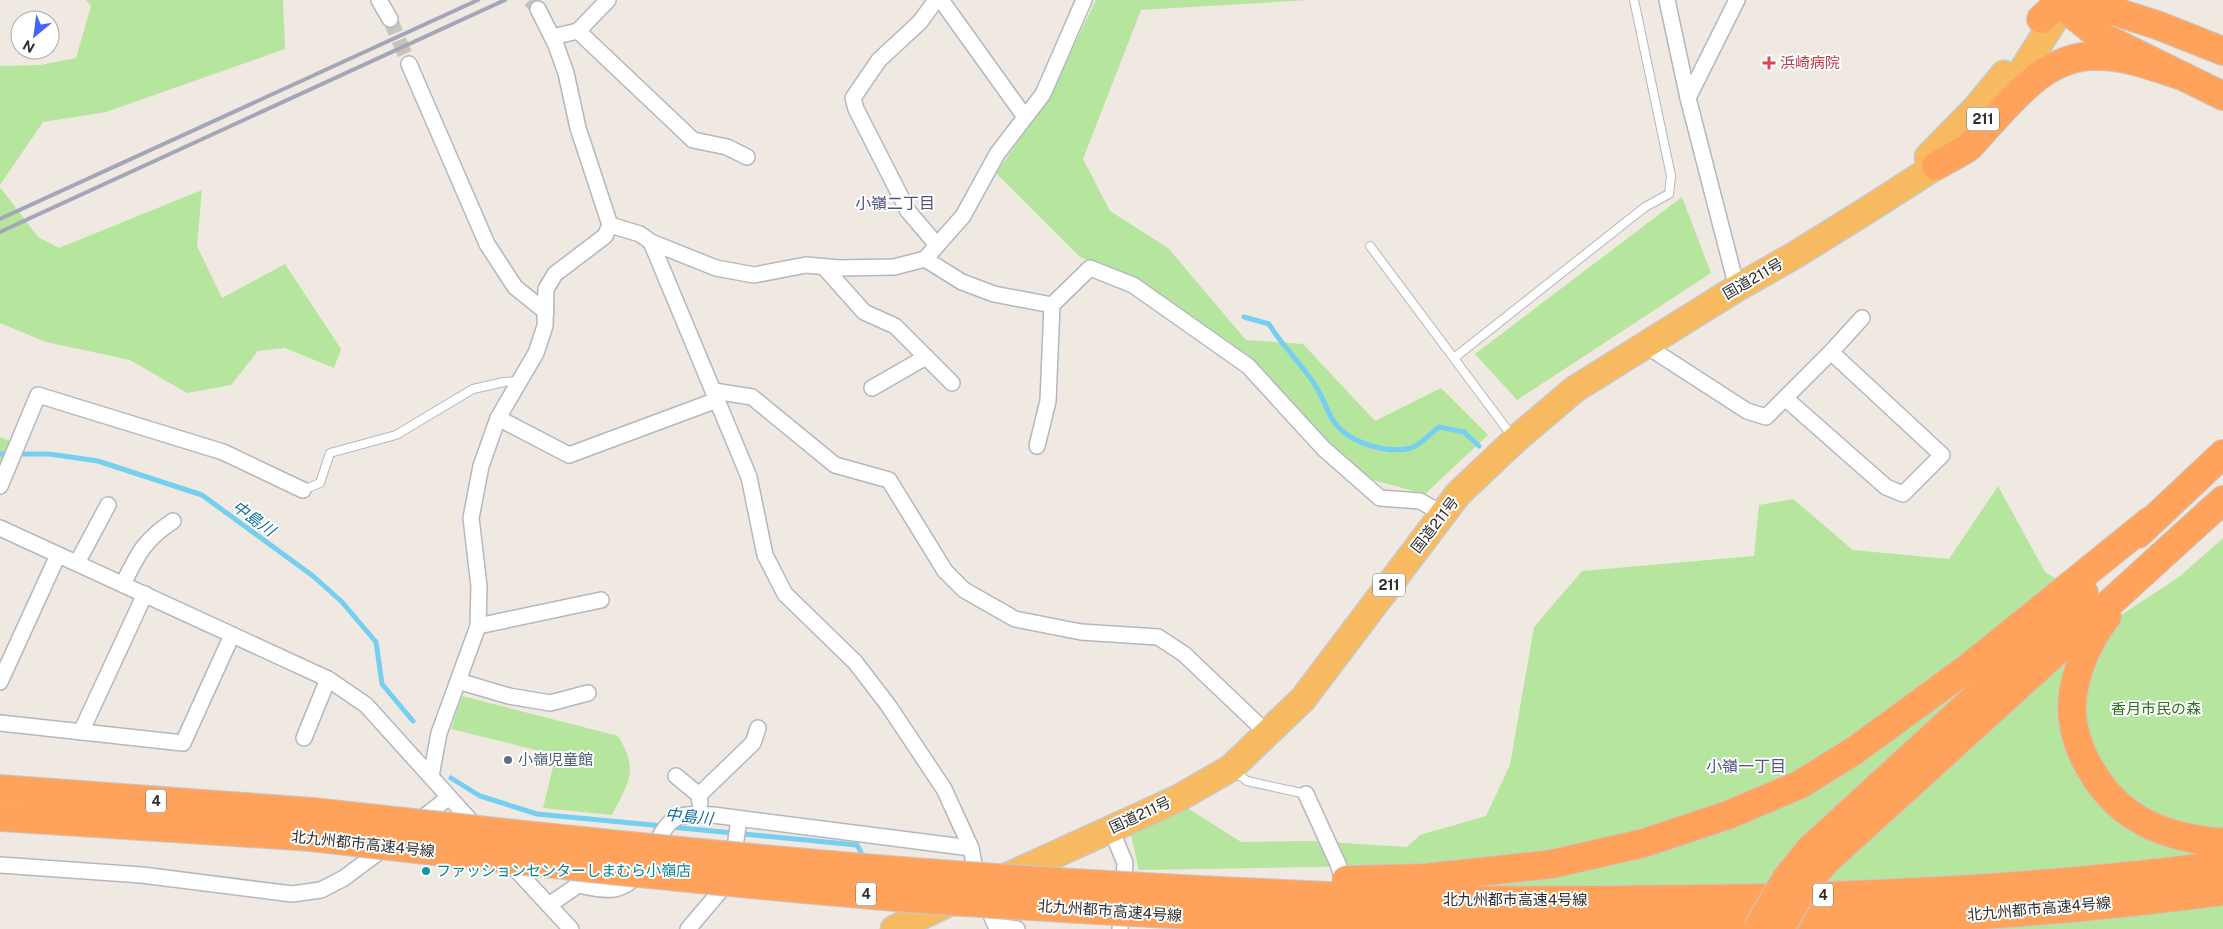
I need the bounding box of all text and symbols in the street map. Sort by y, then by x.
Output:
north arrow [10,10,60,60]
text: N [20,37,37,56]
place label: 浜崎病院 [1780,54,1840,71]
marker: 浜崎病院 [1762,56,1776,70]
road number: 211 [1967,108,1999,130]
district label: 小嶺二丁目 [855,194,935,213]
street label: 国道211号 [1720,255,1786,302]
street label: 国道211号 [1408,493,1462,556]
water label: 中島川 [229,497,280,541]
road number: 211 [1373,574,1405,596]
park label: 香月市民の森 [2111,700,2201,717]
place label: 小嶺児童館 [518,751,593,768]
marker: 小嶺児童館 [502,754,514,766]
district label: 小嶺一丁目 [1706,757,1786,776]
road number: 4 [146,789,166,812]
street label: 国道211号 [1106,793,1173,836]
water label: 中島川 [664,805,716,829]
street label: 北九州都市高速4号線 [290,828,436,860]
place label: ファッションセンターしまむら小嶺店 [436,862,691,879]
marker: ファッションセンターしまむら小嶺店 [420,865,432,877]
road number: 4 [856,882,876,906]
road number: 4 [1813,884,1833,906]
street label: 北九州都市高速4号線 [1443,891,1587,908]
street label: 北九州都市高速4号線 [1966,894,2112,923]
street label: 北九州都市高速4号線 [1037,897,1183,924]

